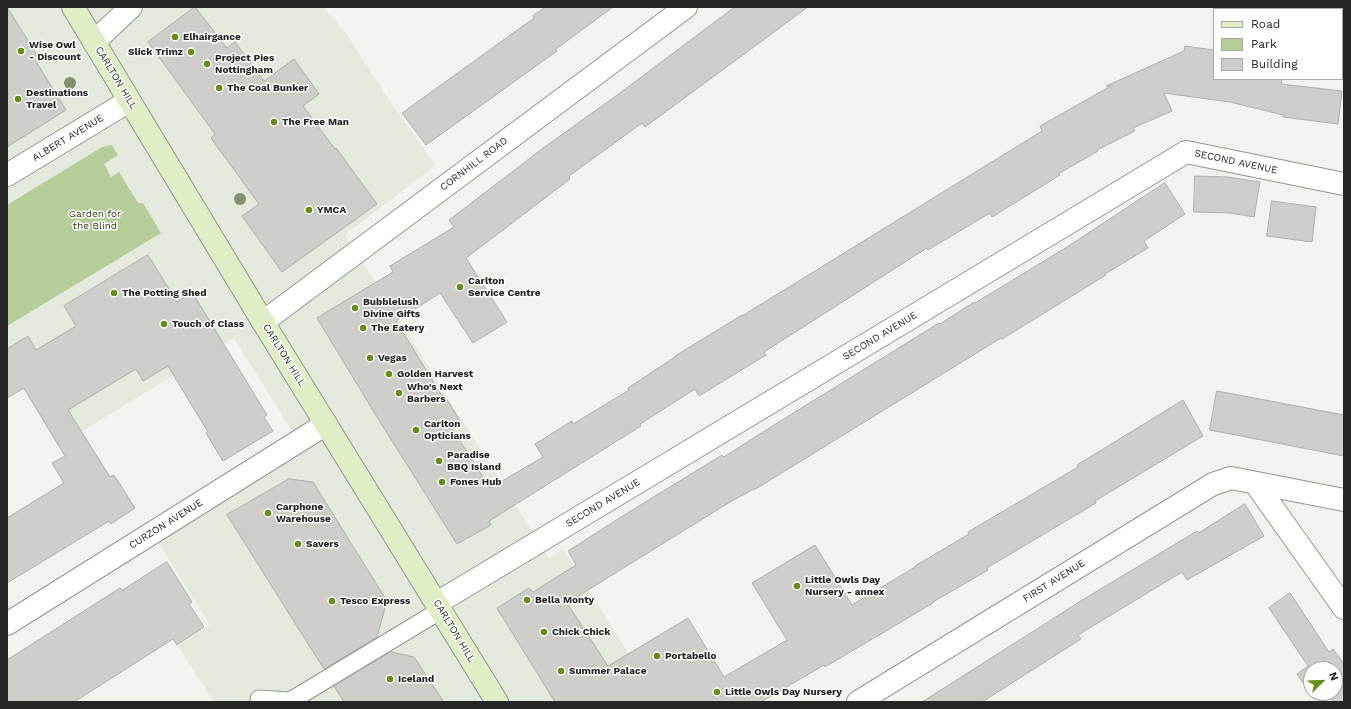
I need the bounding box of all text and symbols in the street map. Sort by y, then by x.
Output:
legend [1213,8,1343,80]
text: Road [1251,17,1280,31]
place label: Elhairgance [183,31,241,43]
marker: Elhairgance [170,32,180,42]
text: Park [1251,37,1277,51]
place label: Wise Owl - Discount [29,39,81,62]
street label: CARLTON HILL [93,44,139,112]
marker: Wise Owl - Discount [16,46,26,56]
place label: Slick Trimz [128,46,183,58]
marker: Slick Trimz [186,47,196,57]
place label: Project Pies Nottingham [215,52,274,76]
text: Building [1251,57,1298,71]
marker: Project Pies Nottingham [202,59,212,69]
place label: The Coal Bunker [227,82,308,94]
marker: The Coal Bunker [214,83,224,93]
place label: Destinations Travel [26,87,88,110]
marker: Destinations Travel [13,94,23,104]
street label: ALBERT AVENUE [30,112,106,164]
place label: The Free Man [282,116,349,128]
marker: The Free Man [269,117,279,127]
street label: CORNHILL ROAD [438,135,510,193]
street label: SECOND AVENUE [1193,147,1279,177]
place label: YMCA [317,204,346,216]
marker: YMCA [304,205,314,215]
park label: Garden for the Blind [69,208,121,232]
place label: Carlton Service Centre [468,275,541,298]
marker: Carlton Service Centre [455,282,465,292]
place label: The Potting Shed [122,287,206,299]
marker: The Potting Shed [109,288,119,298]
place label: Bubblelush Divine Gifts [363,296,420,320]
marker: Bubblelush Divine Gifts [350,303,360,313]
street label: SECOND AVENUE [841,309,919,363]
place label: Touch of Class [172,318,244,330]
marker: Touch of Class [159,319,169,329]
street label: CARLTON HILL [260,322,308,388]
place label: The Eatery [371,322,424,334]
marker: The Eatery [358,323,368,333]
place label: Vegas [378,352,407,364]
marker: Vegas [365,353,375,363]
place label: Golden Harvest [397,368,473,380]
marker: Golden Harvest [384,369,394,379]
place label: Who's Next Barbers [407,381,463,404]
marker: Who's Next Barbers [394,388,404,398]
place label: Carlton Opticians [424,418,471,442]
marker: Carlton Opticians [411,425,421,435]
place label: Paradise BBQ Island [447,449,501,472]
marker: Paradise BBQ Island [434,456,444,466]
place label: Fones Hub [450,476,502,488]
street label: SECOND AVENUE [564,476,642,530]
marker: Fones Hub [437,477,447,487]
street label: CURZON AVENUE [127,496,205,552]
place label: Carphone Warehouse [276,501,331,524]
marker: Carphone Warehouse [263,508,273,518]
place label: Savers [306,538,339,550]
marker: Savers [293,539,303,549]
street label: FIRST AVENUE [1021,557,1087,605]
place label: Little Owls Day Nursery - annex [805,574,884,598]
marker: Little Owls Day Nursery - annex [792,581,802,591]
place label: Bella Monty [535,594,594,606]
place label: Tesco Express [340,595,410,607]
marker: Bella Monty [522,595,532,605]
marker: Tesco Express [327,596,337,606]
street label: CARLTON HILL [431,597,477,665]
place label: Chick Chick [552,626,610,638]
marker: Chick Chick [539,627,549,637]
place label: Portabello [665,650,717,662]
marker: Portabello [652,651,662,661]
north arrow [1303,661,1343,701]
place label: Summer Palace [569,665,646,677]
marker: Summer Palace [556,666,566,676]
text: N [1326,670,1341,683]
place label: Iceland [398,673,434,685]
marker: Iceland [385,674,395,684]
place label: Little Owls Day Nursery [725,686,842,698]
marker: Little Owls Day Nursery [712,687,722,697]

